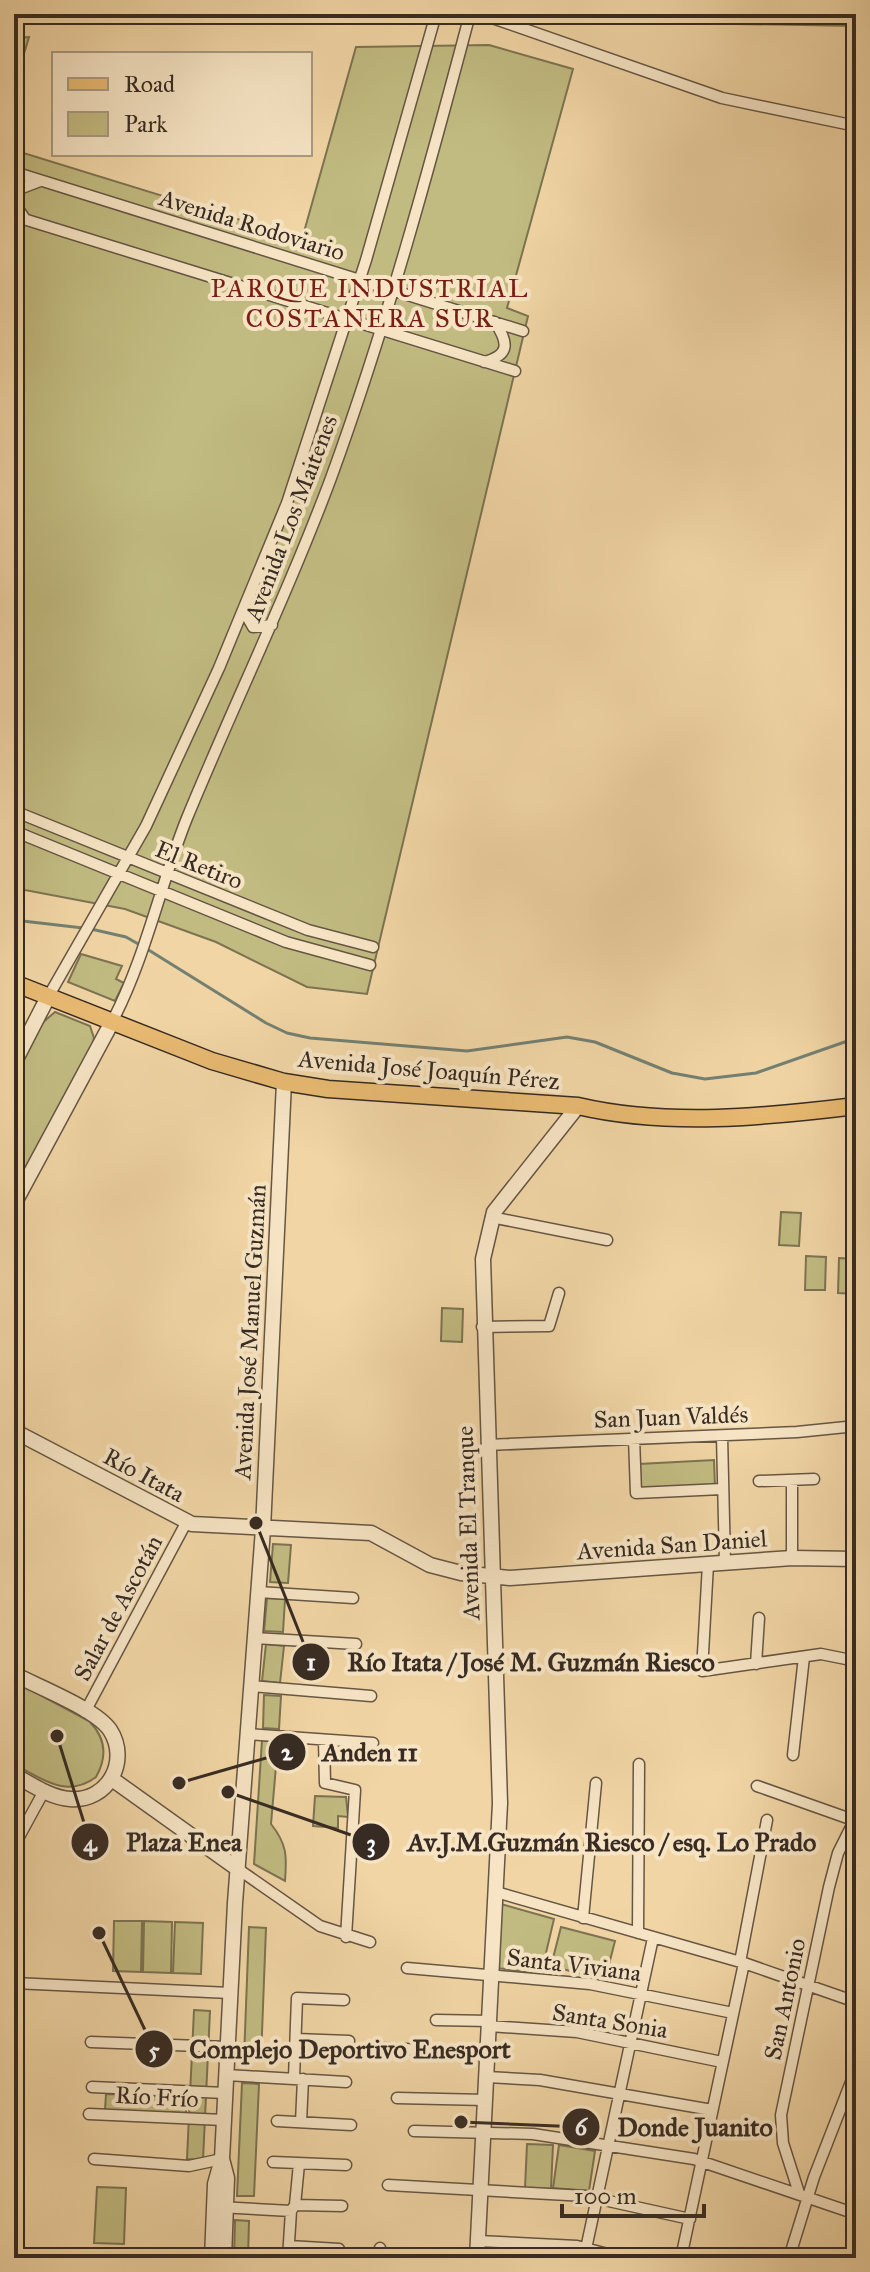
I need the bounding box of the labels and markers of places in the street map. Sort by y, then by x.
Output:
callout: Río Itata / José M. Guzmán Riesco [291,1637,730,1687]
callout: Anden 11 [267,1727,434,1777]
callout: Plaza Enea [70,1817,258,1867]
callout: Av.J.M.Guzmán Riesco / esq. Lo Prado [351,1817,832,1867]
callout: Complejo Deportivo Enesport [134,2024,527,2074]
callout: Donde Juanito [561,2102,789,2152]

